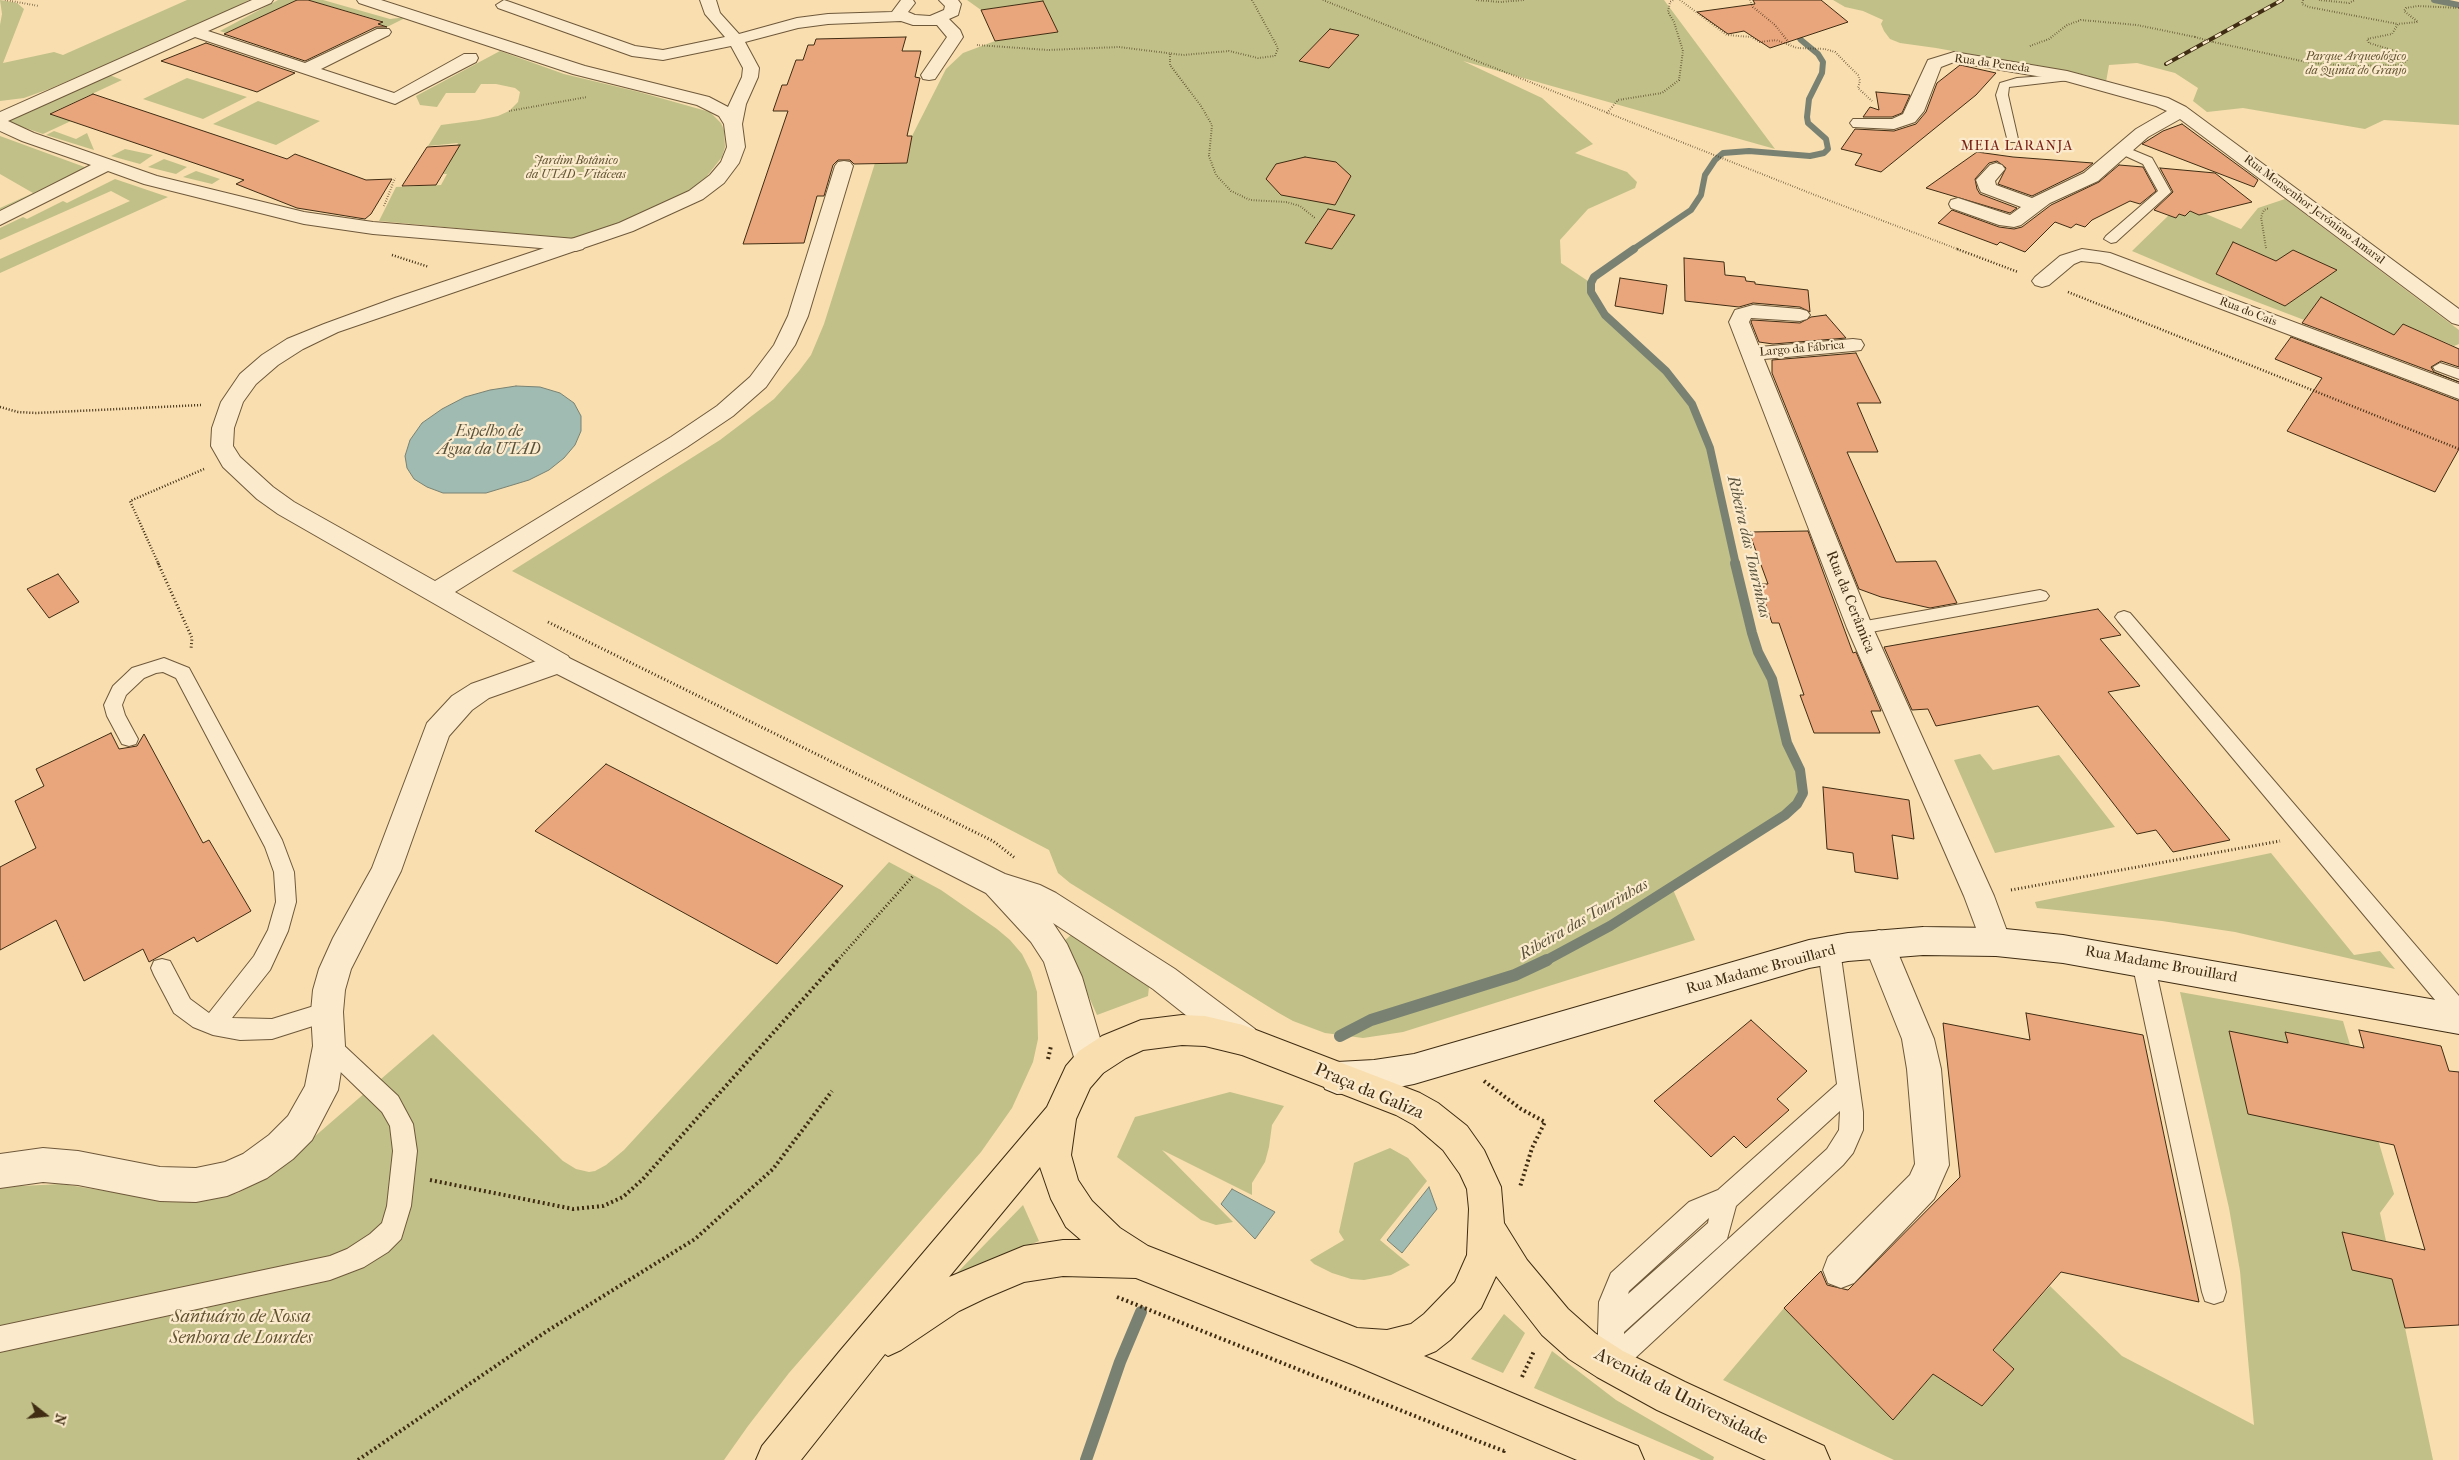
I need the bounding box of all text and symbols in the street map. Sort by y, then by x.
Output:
park label: Parque Arqueológico da Quinta do Granjo [2305,50,2407,78]
street label: Rua da Peneda [1953,52,2031,76]
district label: MEIA LARANJA [1959,139,2075,155]
street label: Rua Monsenhor Jerónimo Amaral [2241,152,2387,268]
park label: Jardim Botânico da UTAD - Vitáceas [526,154,626,182]
street label: Rua do Cais [2217,294,2279,330]
street label: Largo da Fábrica [1759,338,1845,360]
water label: Espelho de Água da UTAD [437,422,541,460]
water label: Ribeira das Tourinhas [1722,474,1774,620]
street label: Rua da Cerâmica [1821,548,1879,656]
water label: Ribeira das Tourinhas [1516,875,1652,965]
street label: Rua Madame Brouillard [1684,941,1838,999]
street label: Rua Madame Brouillard [2084,943,2238,987]
street label: Praça da Galiza [1311,1059,1427,1125]
park label: Santuário de Nossa Senhora de Lourdes [169,1307,313,1350]
street label: Avenida da Universidade [1591,1344,1771,1450]
north arrow [20,1390,70,1440]
text: N [50,1412,70,1427]

